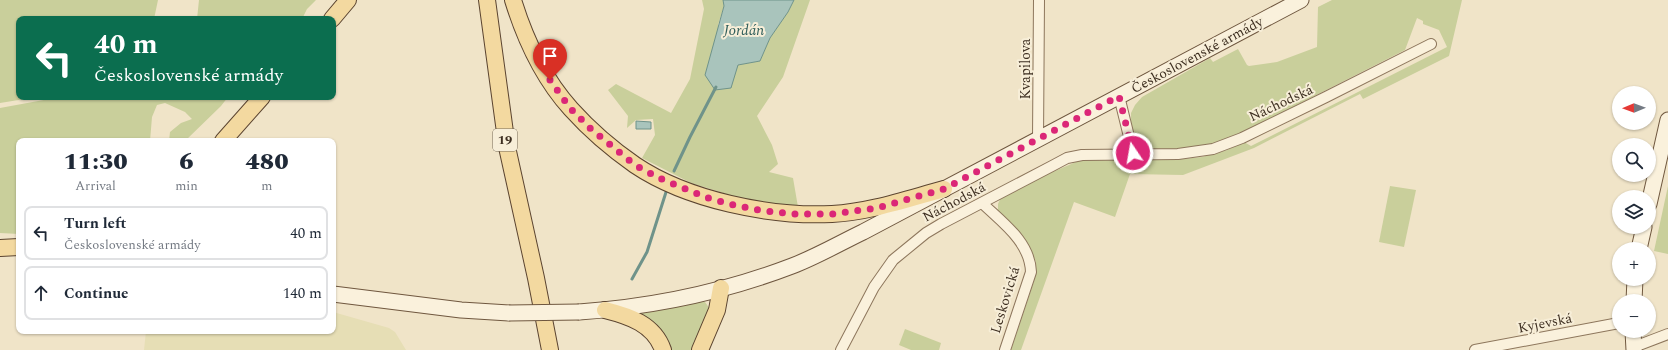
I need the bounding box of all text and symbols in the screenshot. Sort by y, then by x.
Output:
street label: Československé armády [1127,11,1268,99]
water label: Jordán [723,19,764,42]
text: 40 m [94,23,158,66]
icon: left [28,32,80,84]
street label: Kvapilova [1015,38,1036,99]
pin [533,39,567,80]
icon: arrive [539,45,561,67]
text: Československé armády [94,62,283,89]
street label: Náchodská [1245,79,1317,127]
north arrow [1612,86,1656,130]
map controls [1612,86,1656,338]
road number: 19 [493,129,517,151]
position arrow [1112,132,1154,174]
button: search [1612,138,1656,182]
text: 11:30 [63,144,128,180]
text: 6 [179,144,194,180]
text: 480 [245,144,289,180]
text: Arrival [75,176,116,196]
text: min [175,176,198,196]
text: m [261,176,273,196]
street label: Náchodská [919,177,989,227]
button: layers [1612,190,1656,234]
text: Turn left [64,212,126,235]
icon: left [30,222,52,244]
text: 40 m [290,222,322,245]
text: Československé armády [64,235,201,255]
button: + [1612,242,1656,286]
street label: Leskovická [985,264,1025,336]
icon: ahead [30,282,52,304]
text: Continue [64,282,129,305]
text: 140 m [283,282,322,305]
button: − [1612,294,1656,338]
street label: Kyjevská [1516,307,1574,339]

